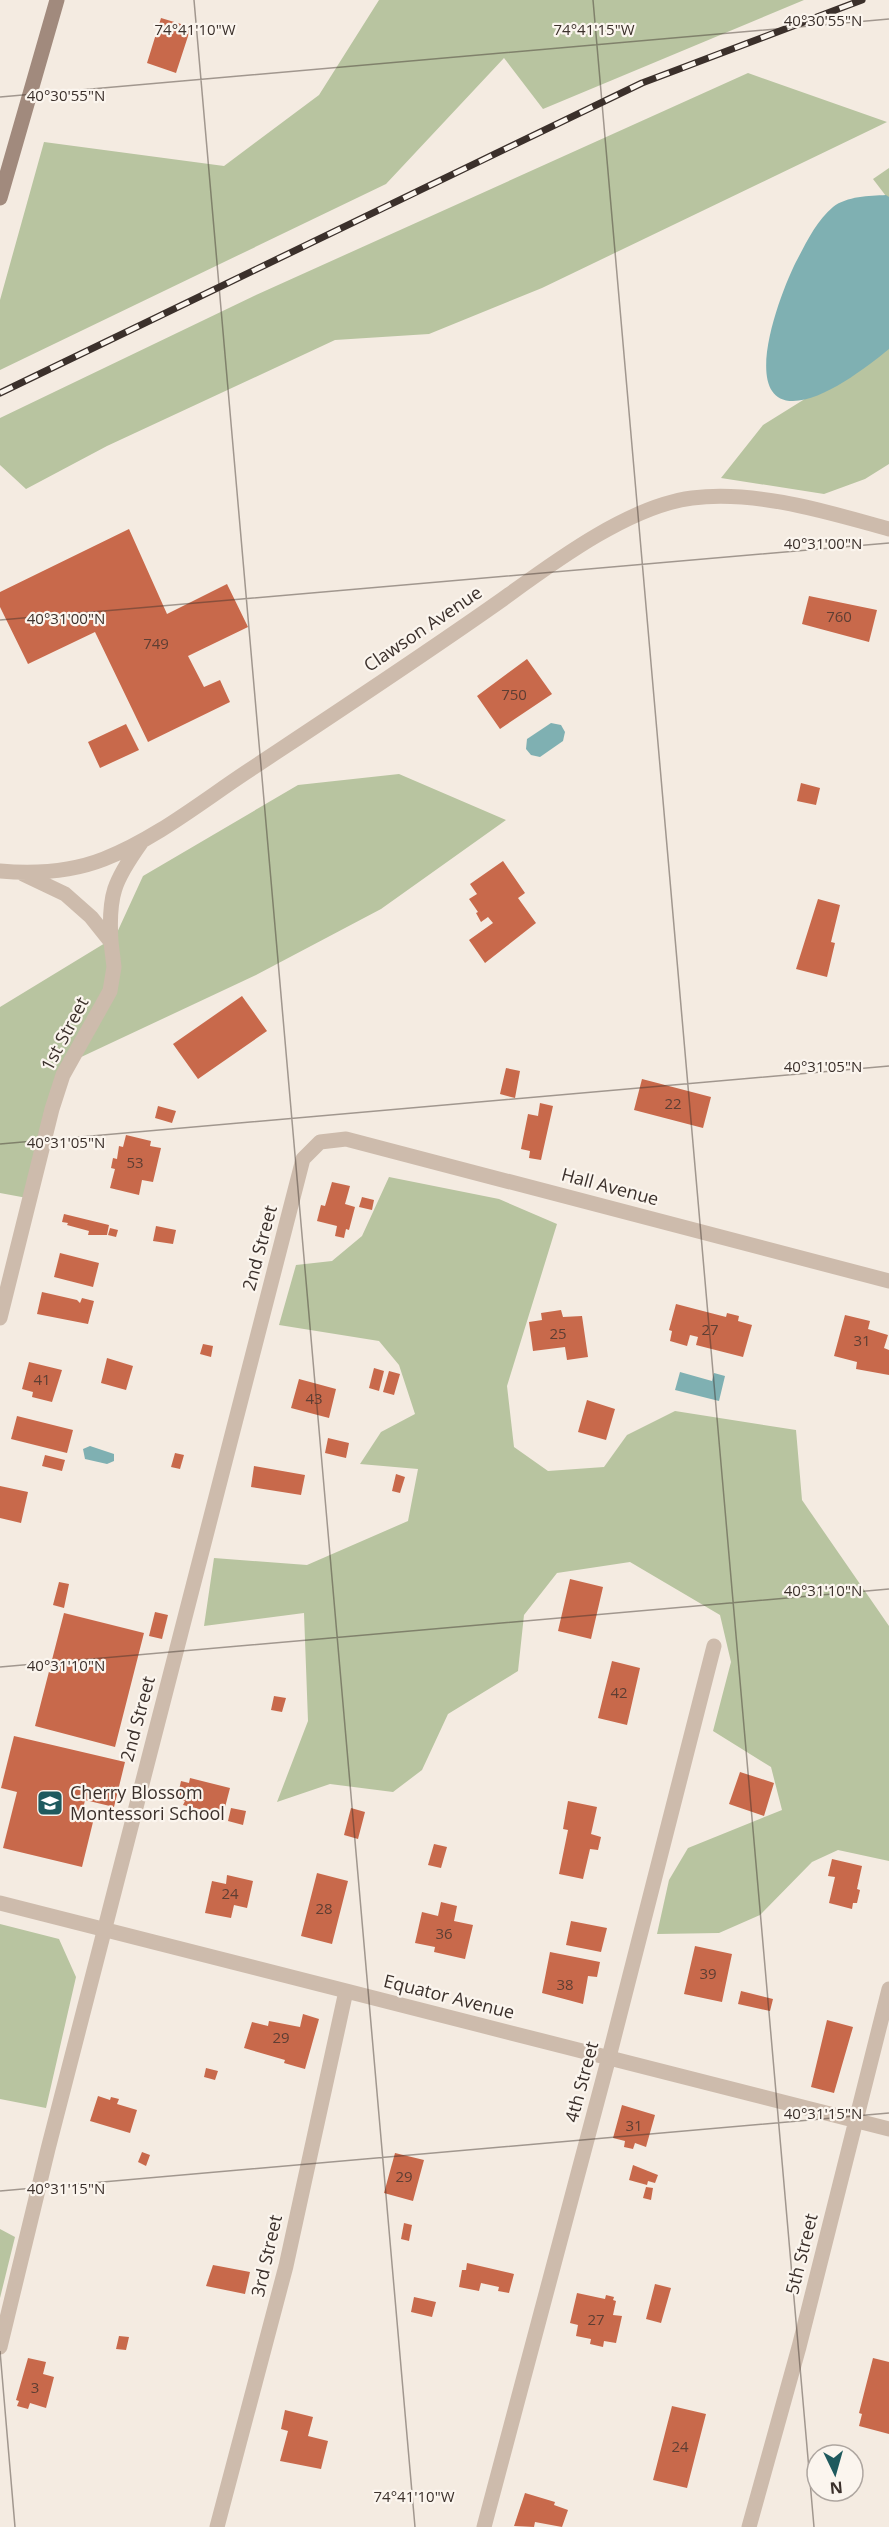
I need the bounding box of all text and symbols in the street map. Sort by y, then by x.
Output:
text: 40°30'55"N [784,10,862,30]
text: 74°41'10"W [155,19,236,39]
text: 74°41'15"W [554,19,635,39]
text: 40°30'55"N [27,85,105,105]
text: 40°31'00"N [784,533,862,553]
street label: Clawson Avenue [359,580,486,677]
house number: 760 [826,606,852,626]
text: 40°31'00"N [27,608,105,628]
house number: 749 [143,633,169,653]
house number: 750 [501,684,527,704]
street label: 1st Street [35,992,94,1075]
text: 40°31'05"N [784,1056,862,1076]
house number: 22 [664,1093,682,1113]
text: 40°31'05"N [27,1132,105,1152]
house number: 53 [126,1152,144,1172]
street label: Hall Avenue [559,1162,662,1211]
street label: 2nd Street [236,1202,282,1293]
house number: 27 [701,1319,719,1339]
house number: 25 [549,1323,567,1343]
house number: 31 [853,1330,871,1350]
house number: 41 [33,1369,51,1389]
house number: 43 [305,1388,323,1408]
text: 40°31'10"N [784,1580,862,1600]
text: 40°31'10"N [27,1655,105,1675]
street label: 2nd Street [114,1673,160,1764]
house number: 42 [610,1682,628,1702]
place label: Cherry Blossom Montessori School [70,1780,225,1825]
school or university icon: Cherry Blossom Montessori School [35,1788,65,1818]
house number: 24 [221,1883,239,1903]
house number: 28 [315,1898,333,1918]
house number: 36 [435,1923,453,1943]
house number: 39 [699,1963,717,1983]
street label: Equator Avenue [381,1968,517,2024]
house number: 38 [556,1974,574,1994]
house number: 29 [272,2027,290,2047]
street label: 4th Street [559,2039,603,2125]
text: 40°31'15"N [784,2103,862,2123]
house number: 31 [625,2115,643,2135]
house number: 29 [395,2166,413,2186]
text: 40°31'15"N [27,2178,105,2198]
street label: 5th Street [779,2211,823,2297]
street label: 3rd Street [245,2212,287,2299]
house number: 27 [587,2309,605,2329]
house number: 3 [31,2377,39,2397]
house number: 24 [671,2436,689,2456]
north arrow [805,2443,865,2503]
text: N [829,2476,844,2499]
text: 74°41'10"W [374,2486,455,2506]

